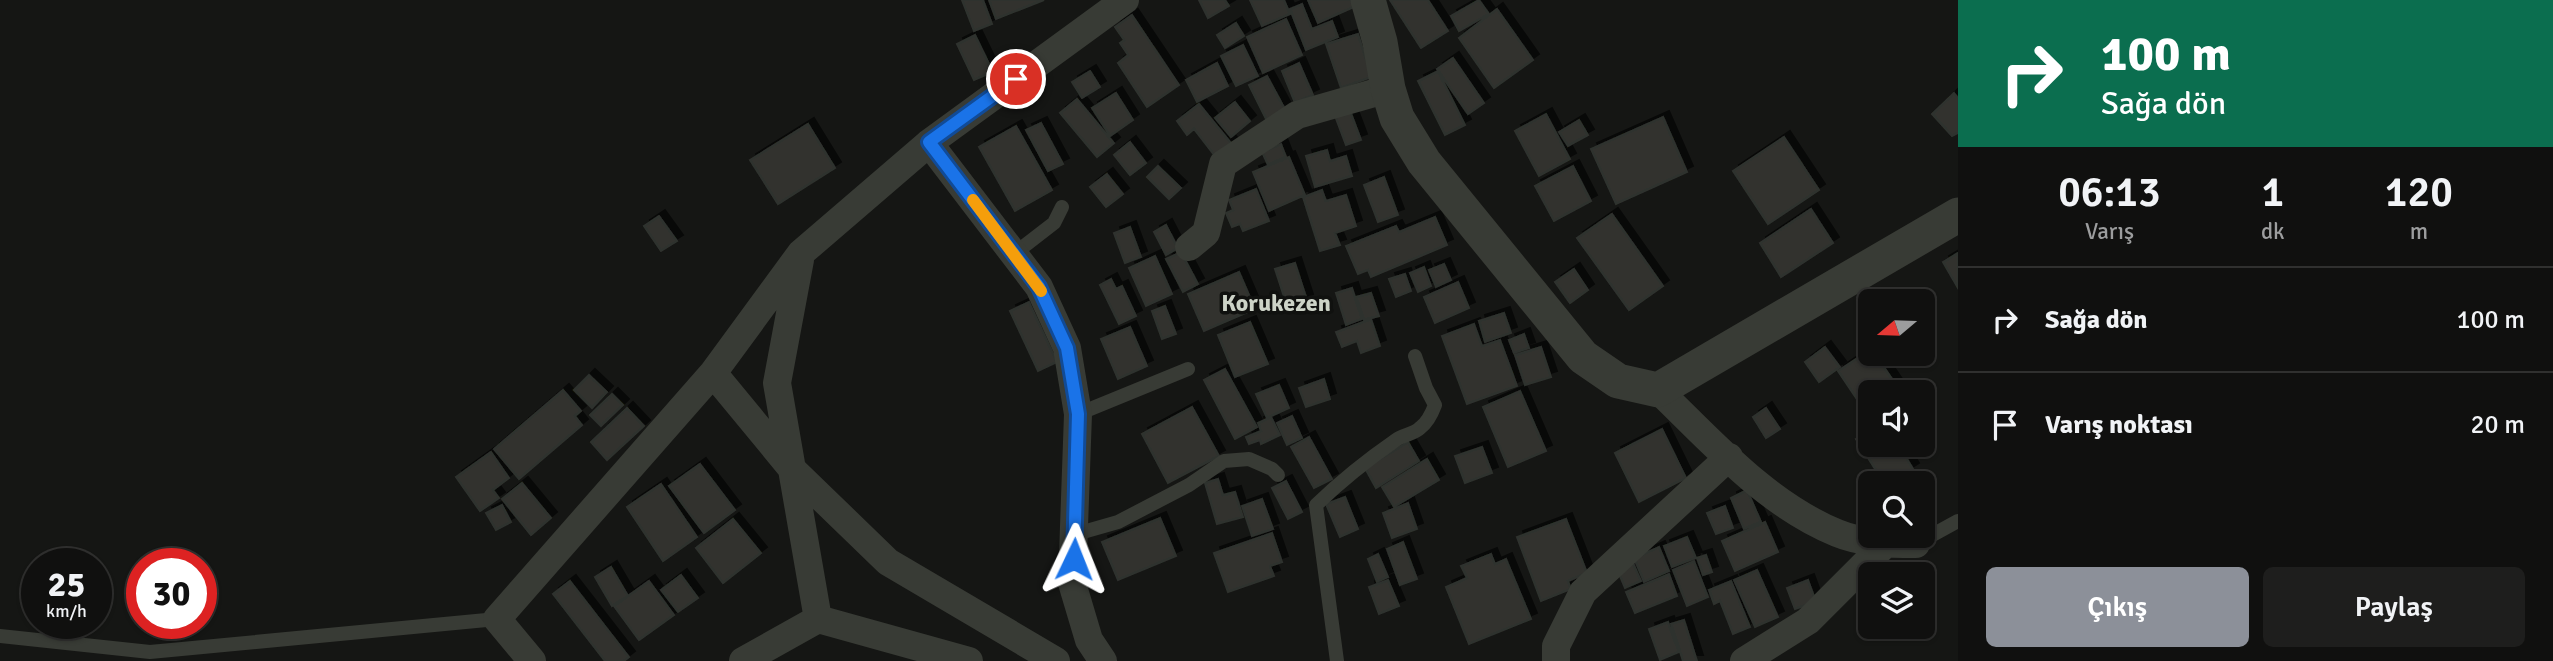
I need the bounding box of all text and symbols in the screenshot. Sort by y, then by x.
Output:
text: 100 m [2101,24,2231,84]
icon: right [1986,28,2077,119]
pin [986,49,1046,109]
icon: arrive [997,60,1035,98]
text: Sağa dön [2101,84,2226,123]
text: 06:13 [2058,167,2161,218]
text: 1 [2261,167,2284,218]
text: 120 [2385,167,2453,218]
text: Varış [2085,217,2134,246]
text: dk [2261,217,2285,246]
text: m [2410,217,2428,246]
district label: Korukezen [1221,288,1331,318]
north arrow [1858,289,1936,366]
map controls [1858,289,1935,639]
icon: right [1986,301,2024,339]
text: Sağa dön [2045,304,2148,336]
text: 100 m [2456,304,2525,336]
button: sound [1858,380,1935,457]
icon: arrive [1986,406,2024,444]
text: Varış noktası [2045,409,2193,441]
text: 20 m [2470,409,2525,441]
button: search [1858,471,1935,548]
position arrow [1037,522,1111,596]
speed limit sign: 30 [126,548,217,639]
button: layers [1858,562,1935,639]
text: 25 [48,563,85,606]
button: Çıkış [1986,567,2249,647]
button: Paylaş [2263,567,2525,647]
text: km/h [46,600,87,622]

